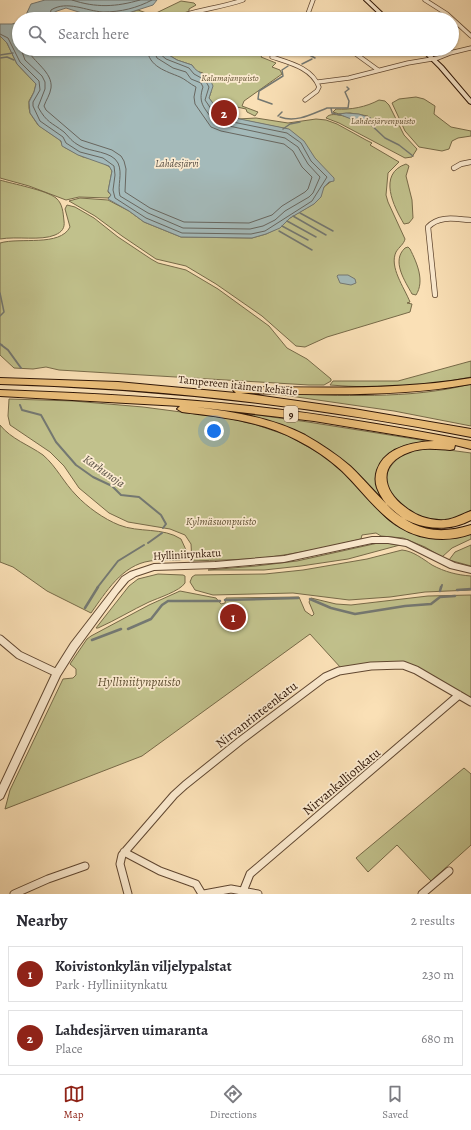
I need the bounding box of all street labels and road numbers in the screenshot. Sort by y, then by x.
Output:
street label: Tampereen itäinen kehätie [178,372,298,399]
road number: 9 [284,406,298,422]
street label: Hylliniitynkatu [153,545,221,564]
street label: Nirvanrinteenkatu [212,677,301,752]
street label: Nirvankallionkatu [299,744,384,819]

